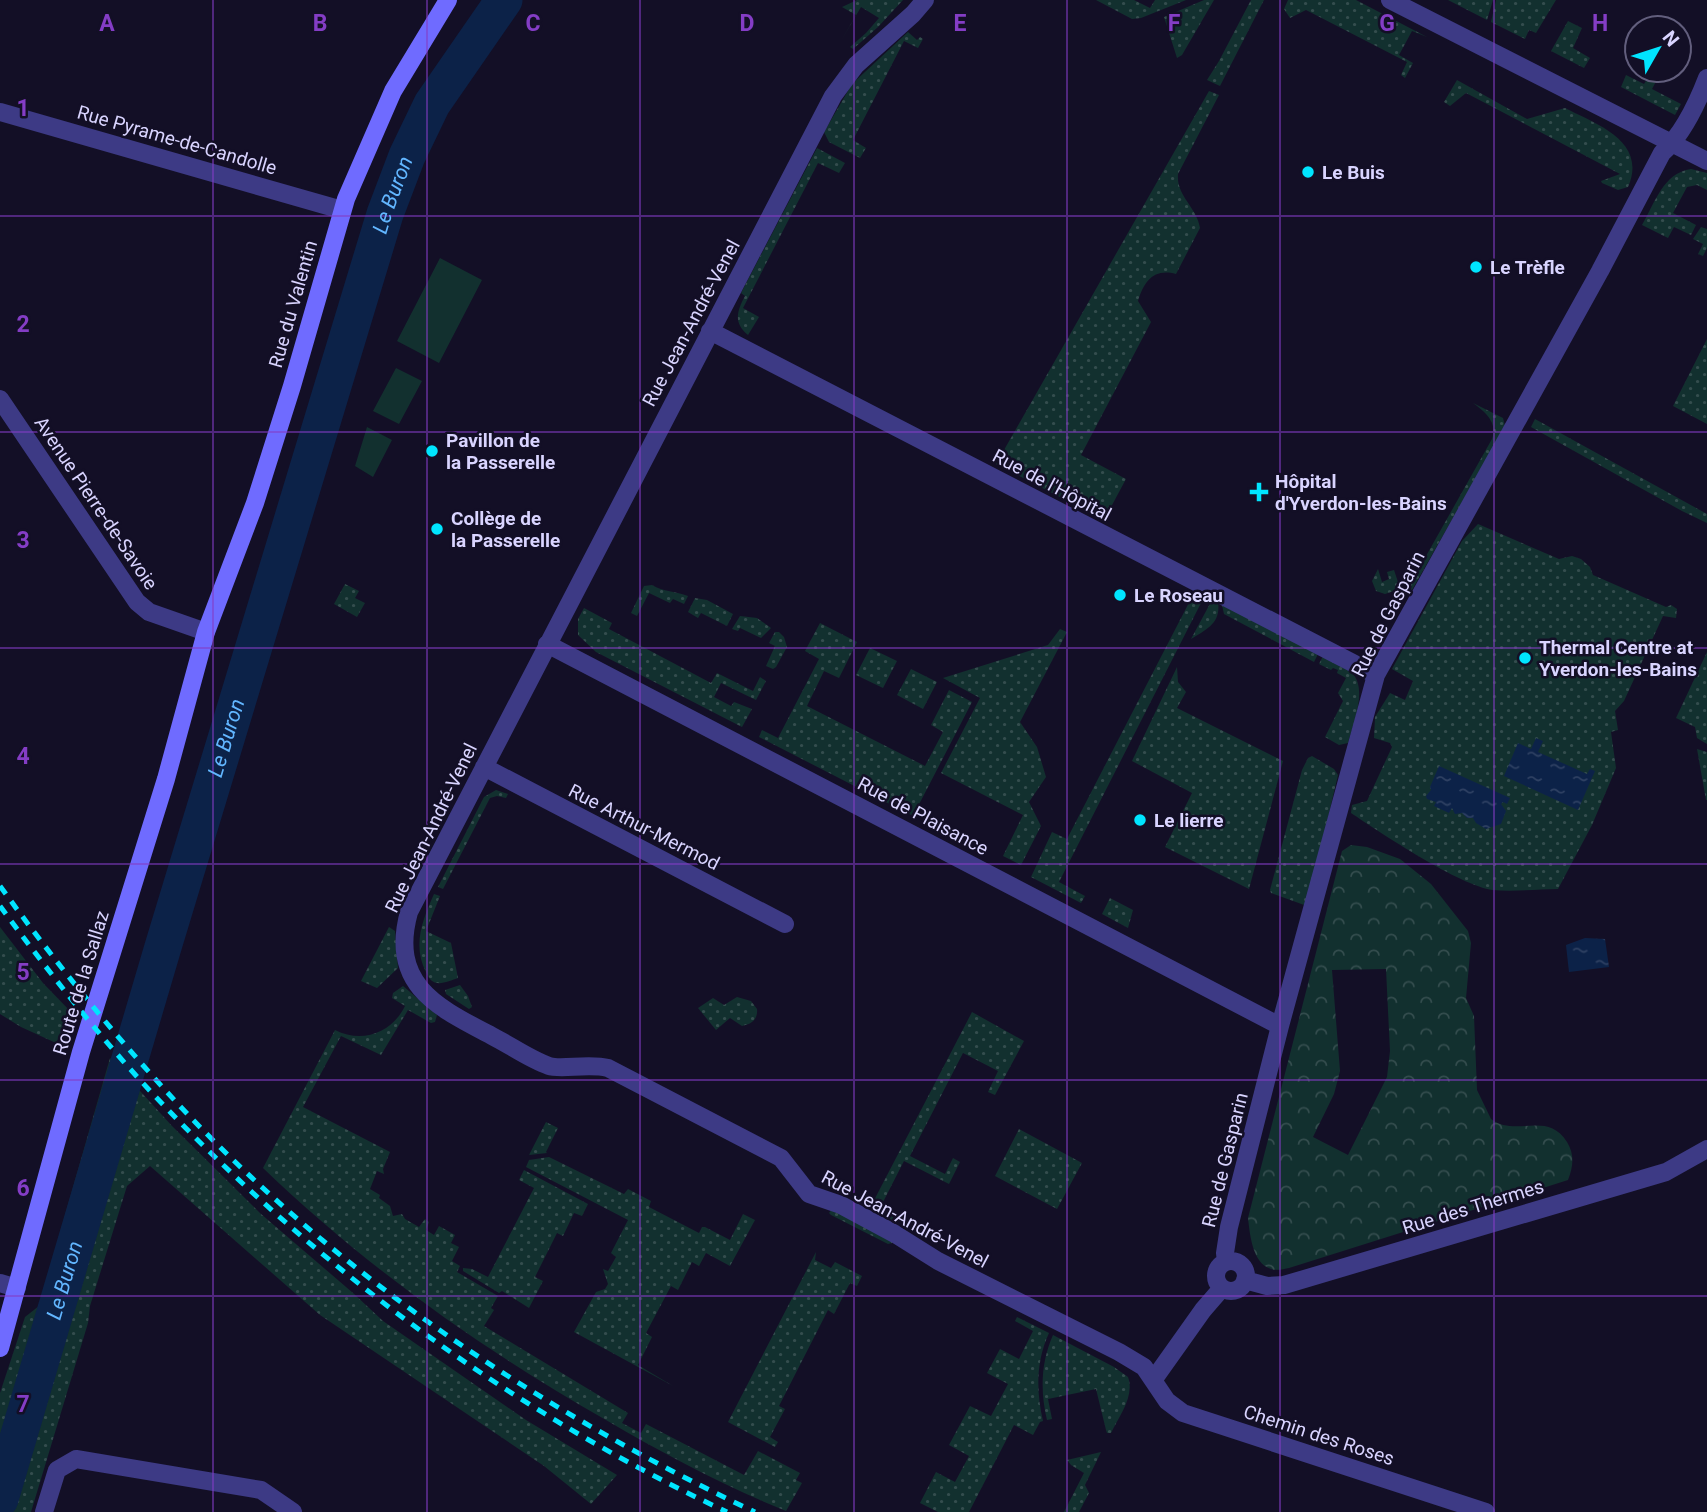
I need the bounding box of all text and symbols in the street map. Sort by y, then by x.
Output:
text: A [99,10,115,37]
text: B [313,10,327,37]
text: C [525,10,541,37]
text: D [740,10,754,37]
text: E [954,10,967,37]
text: F [1168,10,1181,37]
text: G [1379,10,1395,37]
text: H [1592,10,1608,37]
north arrow [1623,14,1693,84]
text: N [1658,26,1684,51]
text: 1 [16,95,30,122]
street label: Rue Pyrame-de-Candolle [75,100,279,180]
water label: Le Buron [368,153,418,236]
place label: Le Buis [1322,161,1385,184]
marker: Le Buis [1300,164,1316,180]
street label: Rue Jean-André-Venel [637,236,745,410]
street label: Rue du Valentin [264,238,322,370]
place label: Le Trèfle [1490,256,1565,279]
marker: Le Trèfle [1468,259,1484,275]
text: 2 [16,311,30,338]
street label: Avenue Pierre-de-Savoie [30,412,162,594]
place label: Pavillon de la Passerelle [446,429,555,474]
marker: Pavillon de la Passerelle [424,443,440,459]
street label: Rue de l'Hôpital [989,444,1115,526]
place label: Hôpital d'Yverdon-les-Bains [1275,470,1447,515]
marker: Hôpital d'Yverdon-les-Bains [1249,482,1269,502]
place label: Collège de la Passerelle [451,507,560,552]
marker: Collège de la Passerelle [429,521,445,537]
text: 3 [16,527,30,554]
street label: Rue de Gasparin [1346,547,1430,681]
place label: Le Roseau [1134,584,1223,607]
marker: Le Roseau [1112,587,1128,603]
place label: Thermal Centre at Yverdon-les-Bains [1539,636,1697,681]
marker: Thermal Centre at Yverdon-les-Bains [1517,650,1533,666]
water label: Le Buron [203,696,249,780]
street label: Rue Jean-André-Venel [380,739,482,917]
text: 4 [16,743,30,770]
street label: Rue de Plaisance [854,772,992,860]
street label: Rue Arthur-Mermod [565,779,723,875]
place label: Le lierre [1154,809,1224,832]
marker: Le lierre [1132,812,1148,828]
street label: Route de la Sallaz [48,908,114,1058]
text: 5 [16,959,30,986]
street label: Rue de Gasparin [1197,1090,1253,1230]
street label: Rue Jean-André-Venel [818,1165,992,1273]
text: 6 [16,1175,30,1202]
street label: Rue des Thermes [1399,1175,1547,1239]
water label: Le Buron [42,1238,87,1322]
text: 7 [16,1391,30,1418]
street label: Chemin des Roses [1241,1400,1397,1470]

